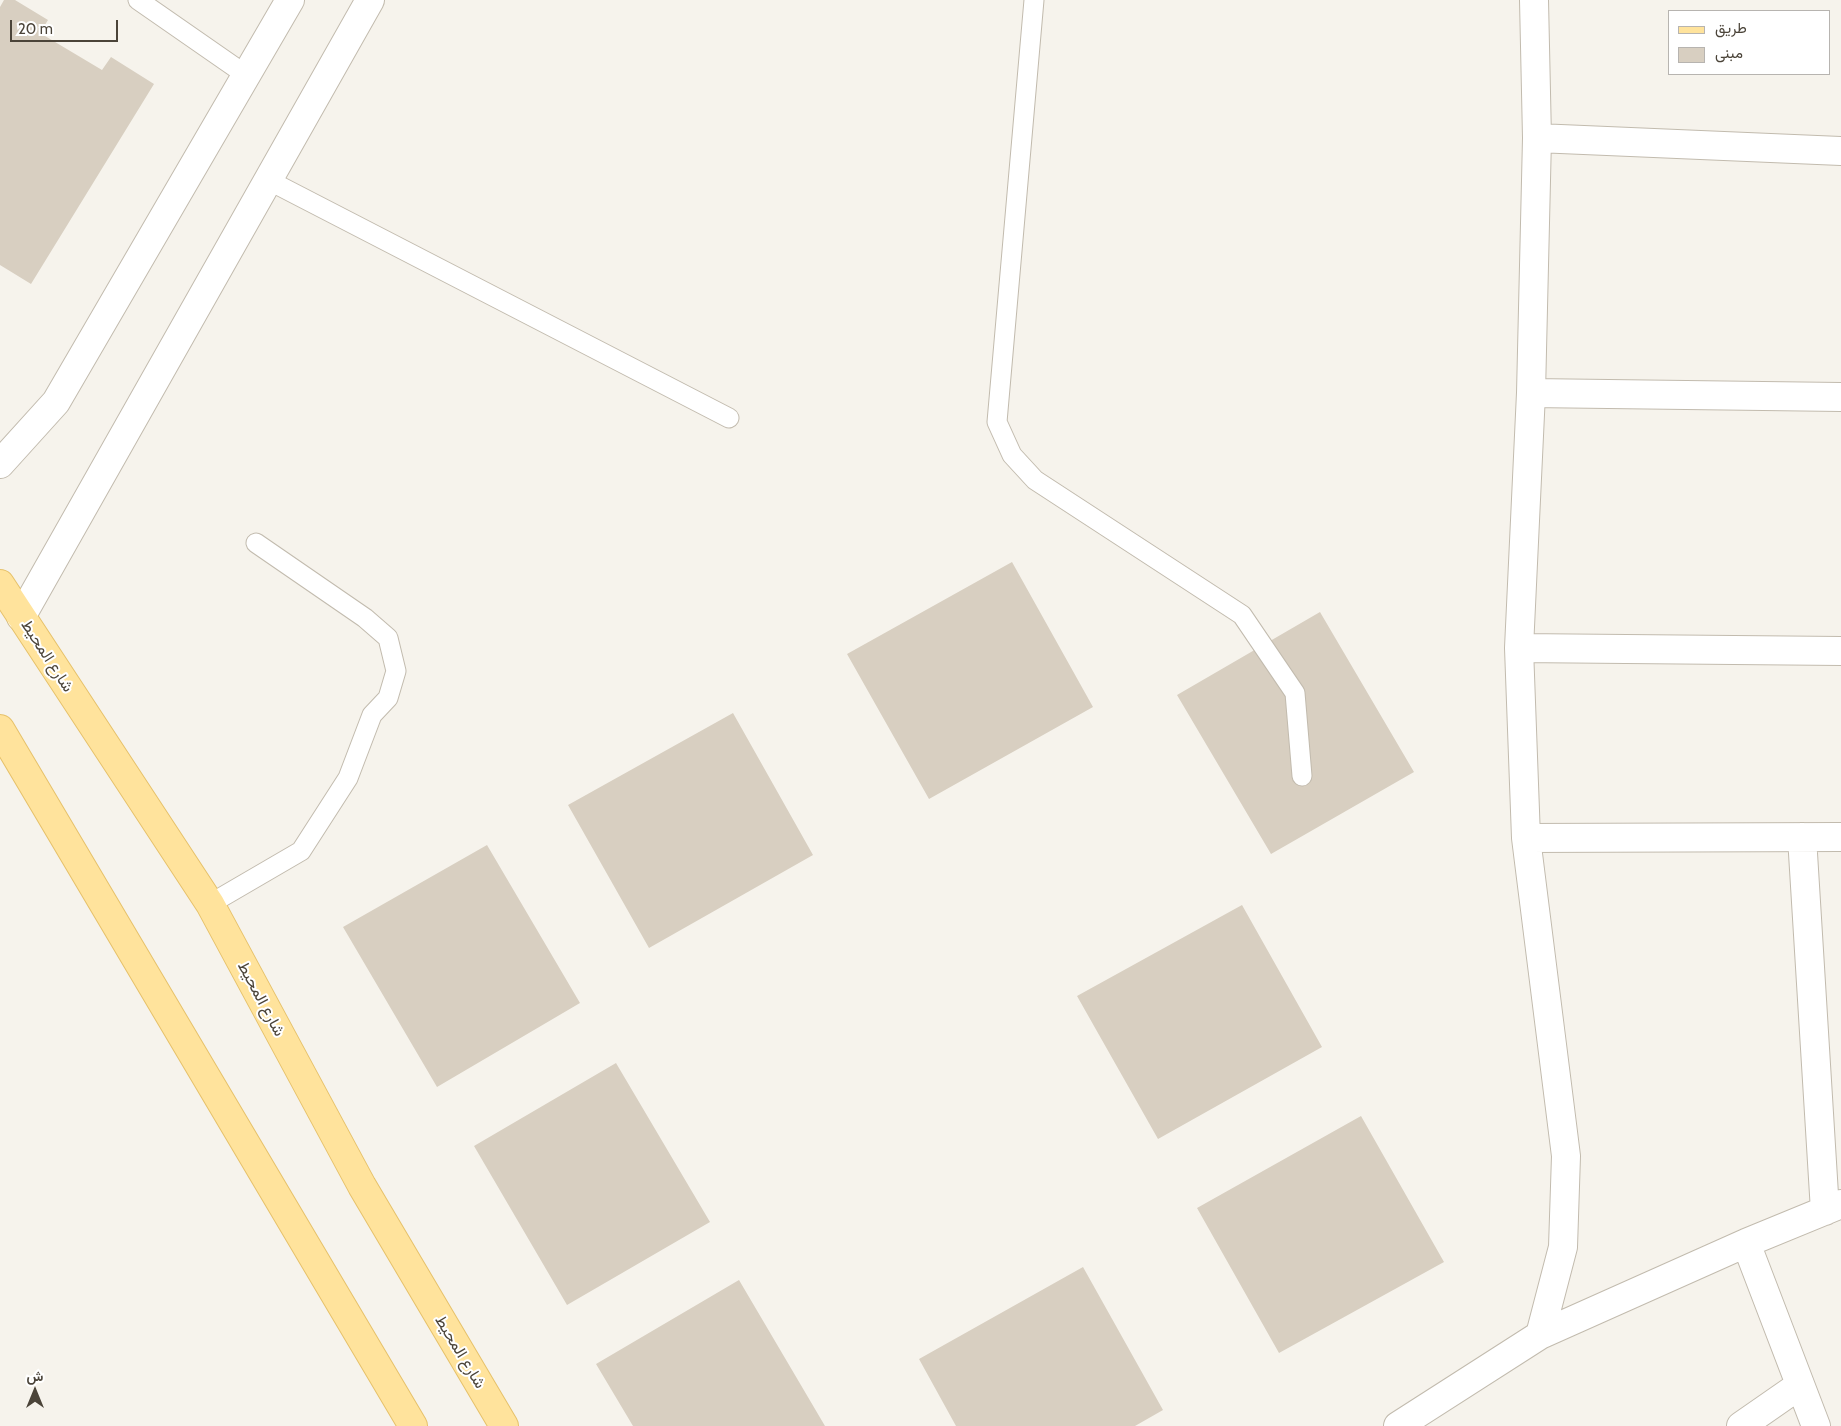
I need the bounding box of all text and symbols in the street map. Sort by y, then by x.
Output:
scale bar [12,10,120,42]
legend [1668,10,1831,75]
text: طريق [1715,19,1747,37]
text: 20 m [18,20,53,38]
text: مبنى [1715,44,1743,62]
street label: شارع المحيط [17,616,77,696]
street label: شارع المحيط [233,958,289,1040]
street label: شارع المحيط [431,1312,489,1392]
north arrow [10,1366,60,1416]
text: ش [27,1367,43,1385]

